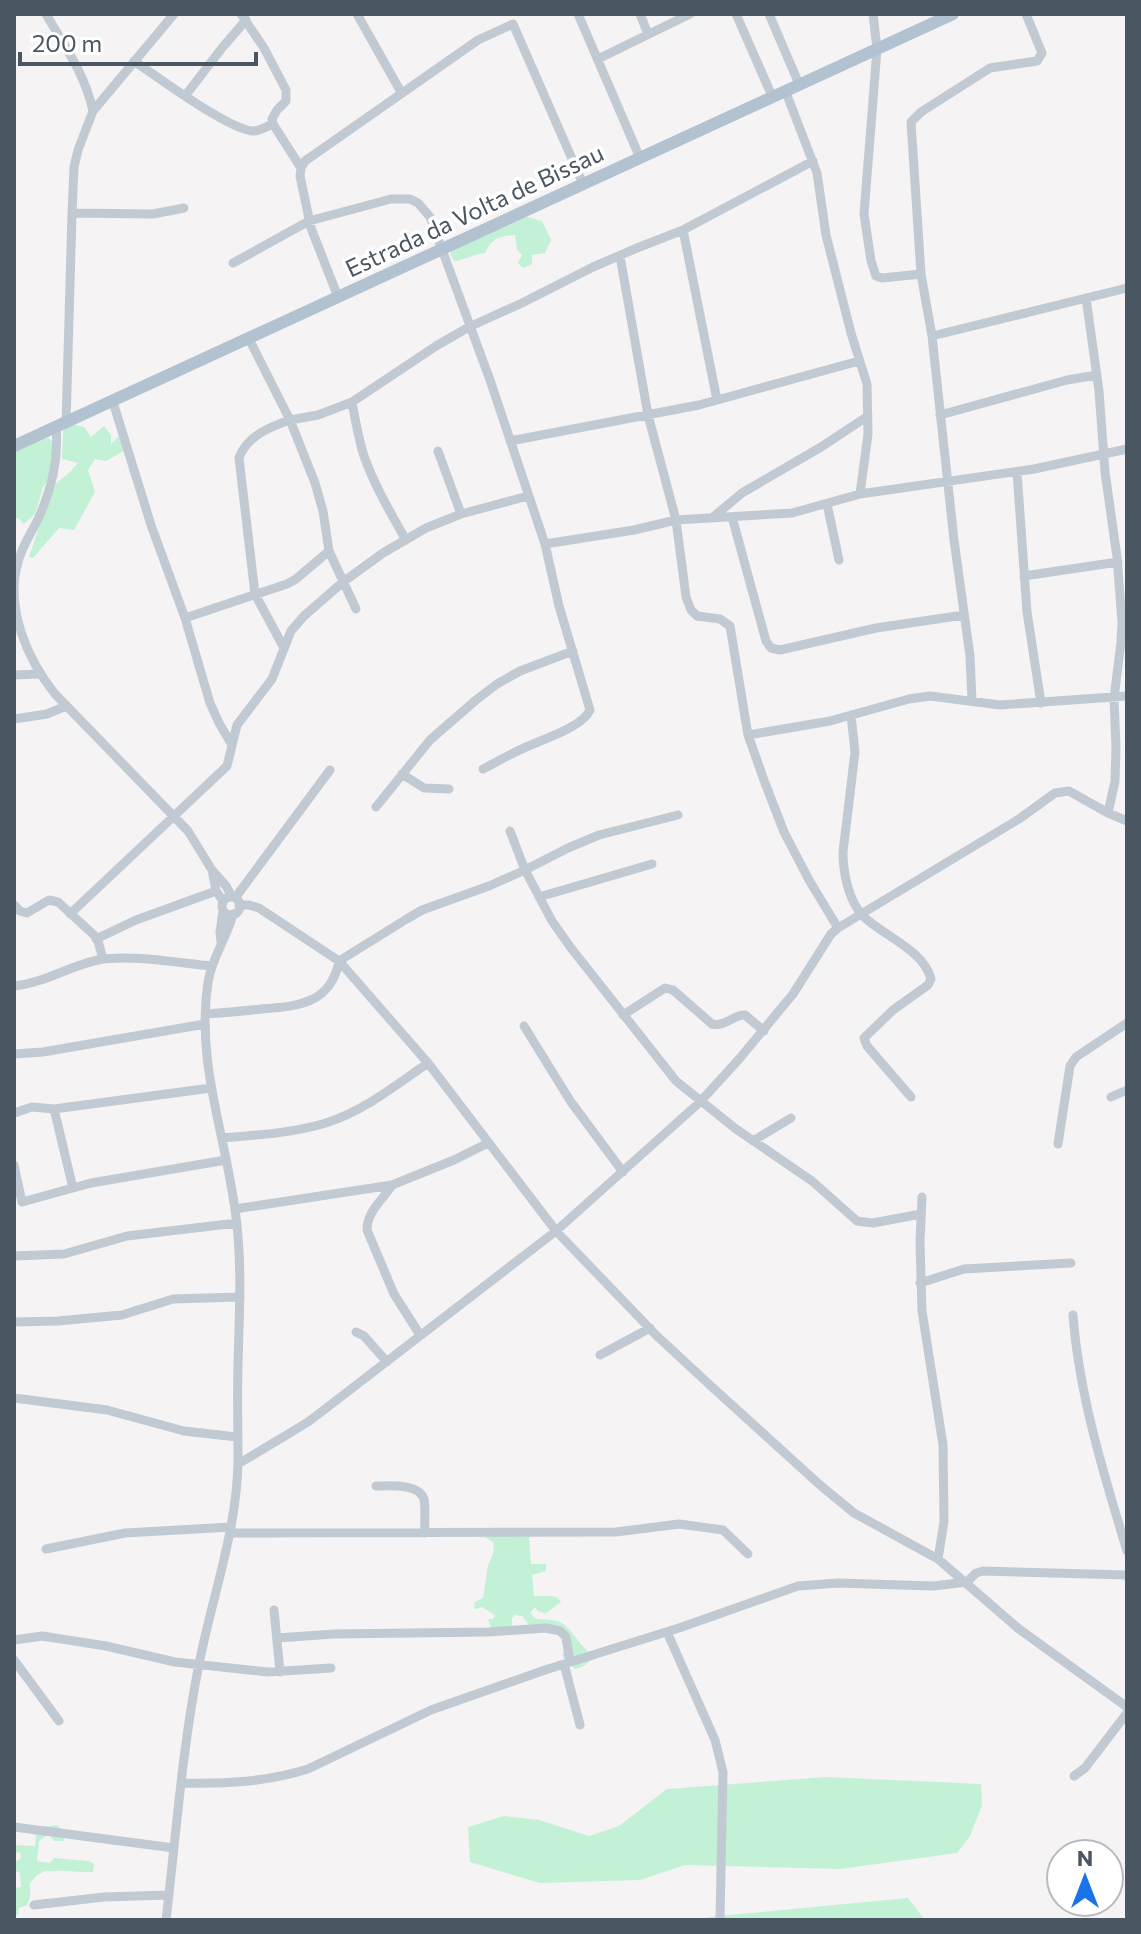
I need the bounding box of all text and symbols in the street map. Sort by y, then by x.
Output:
scale bar [20,16,256,66]
text: 200 m [32,28,102,57]
street label: Estrada da Volta de Bissau [340,137,608,283]
north arrow [1045,1838,1125,1918]
text: N [1077,1844,1093,1871]

